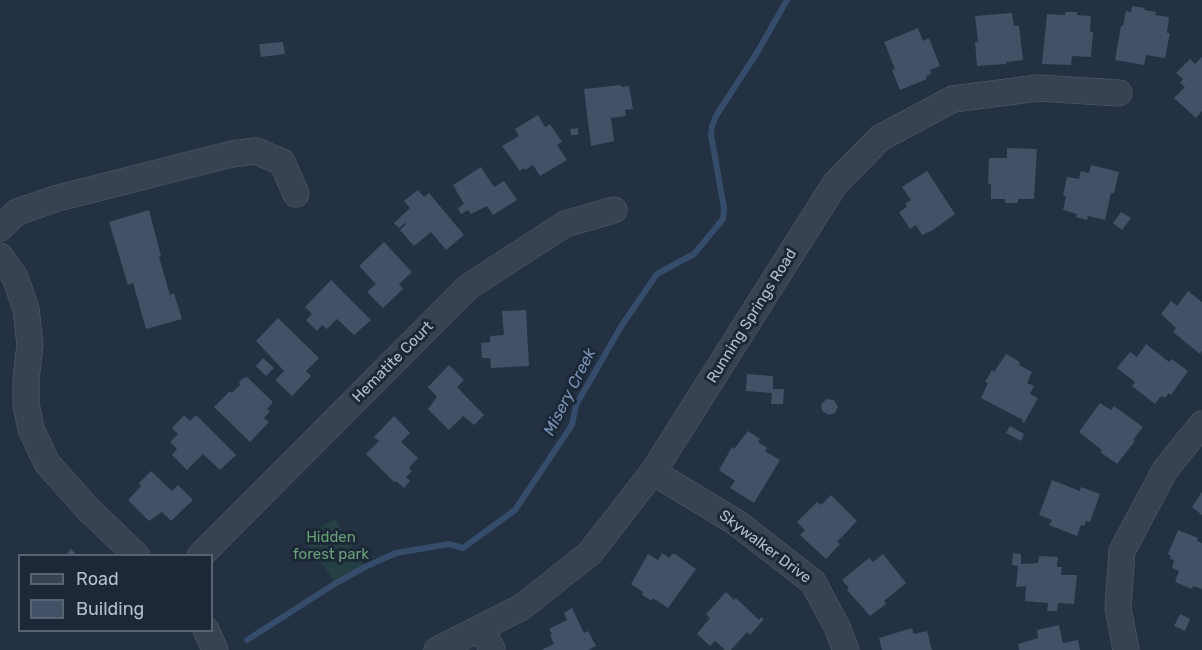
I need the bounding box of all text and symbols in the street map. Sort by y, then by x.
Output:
street label: Running Springs Road [703,246,801,386]
street label: Hematite Court [349,318,437,406]
water label: Misery Creek [540,345,600,439]
street label: Skywalker Drive [716,507,814,587]
park label: Hidden forest park [293,529,369,564]
legend [18,554,213,632]
text: Road [76,568,119,590]
text: Building [76,598,144,620]

